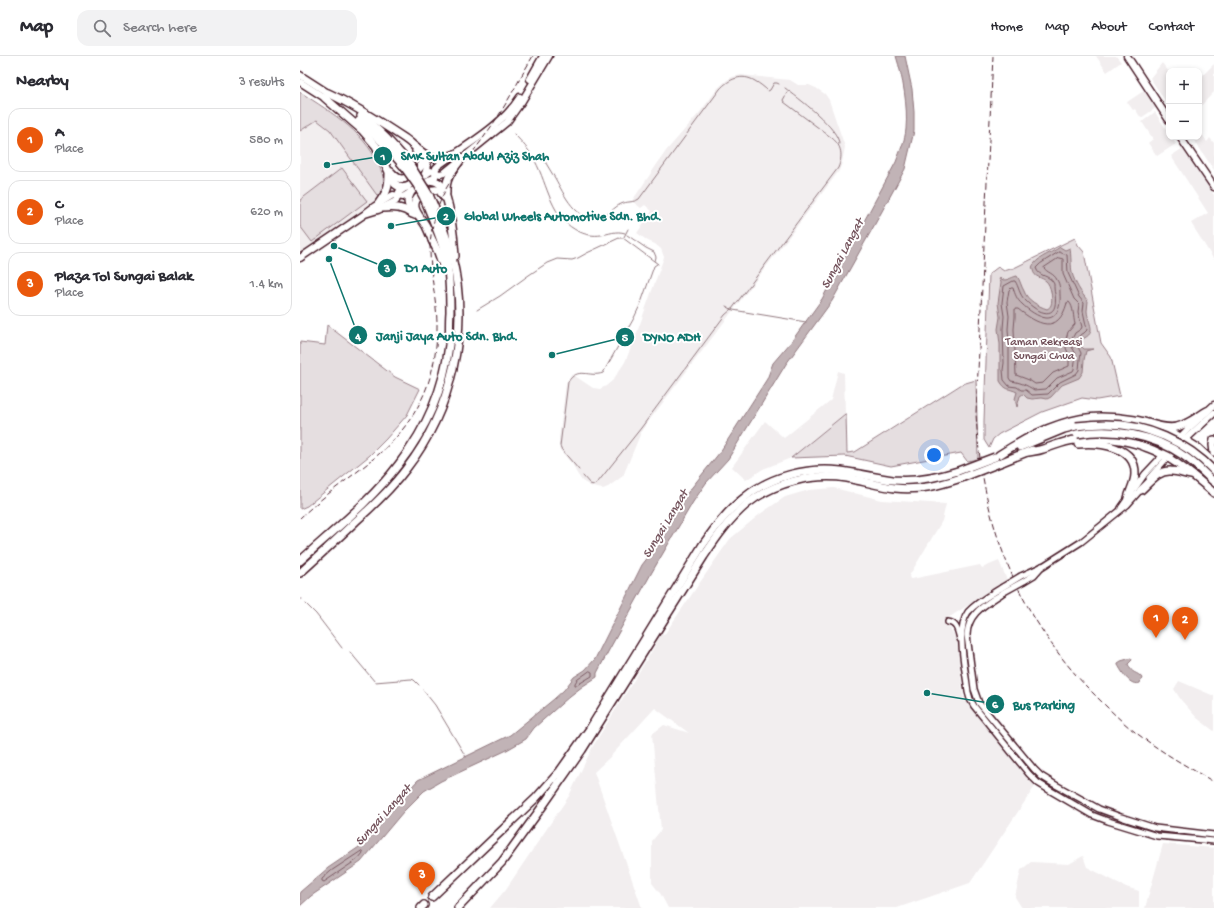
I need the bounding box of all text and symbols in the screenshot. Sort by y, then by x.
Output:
search box [77,10,357,46]
text: Map [20,16,53,39]
icon: search [91,17,113,39]
text: Search here [123,19,197,37]
text: Home [991,19,1023,36]
text: Map [1045,19,1069,36]
text: About [1091,19,1127,36]
text: Contact [1149,19,1194,36]
map controls [1166,68,1202,140]
button: + [1166,68,1202,104]
text: Nearby [16,72,69,92]
text: 3 results [239,75,284,90]
button: − [1166,104,1202,140]
text: A [55,124,64,142]
text: 1 [27,133,33,148]
text: 580 m [249,133,283,148]
text: Place [55,142,83,157]
callout: SMK Sultan Abdul Aziz Shah [373,143,557,168]
text: SMK Sultan Abdul Aziz Shah [401,150,549,165]
text: 1 [380,151,386,165]
text: C [55,196,63,214]
callout: Global Wheels Automotive Sdn. Bhd. [436,203,670,228]
text: 2 [27,205,33,220]
text: 620 m [250,205,283,220]
text: Global Wheels Automotive Sdn. Bhd. [464,210,662,225]
text: 2 [443,211,449,225]
text: Place [55,214,83,229]
water label: Sungai Langat [819,214,869,292]
callout: D1 Auto [377,255,456,280]
text: D1 Auto [404,262,448,277]
text: 3 [383,263,390,277]
text: Plaza Tol Sungai Balak [55,268,193,286]
text: 3 [27,277,33,292]
text: 1.4 km [249,277,283,292]
text: Place [55,286,83,301]
callout: Janji Jaya Auto Sdn. Bhd. [348,323,526,348]
callout: DYNO ADH [615,324,709,349]
text: Janji Jaya Auto Sdn. Bhd. [375,330,518,345]
text: 4 [354,331,361,345]
text: DYNO ADH [642,331,701,346]
text: 5 [622,332,629,346]
park label: Taman Rekreasi Sungai Chua [1005,336,1083,364]
your location [924,445,944,465]
water label: Sungai Langat [640,485,694,561]
pin: 1 [1143,605,1169,638]
pin: 2 [1172,607,1198,640]
callout: Bus Parking [985,691,1083,716]
text: 6 [992,699,999,713]
text: Bus Parking [1012,699,1075,714]
water label: Sungai Langat [353,780,417,849]
pin: 3 [409,862,435,895]

